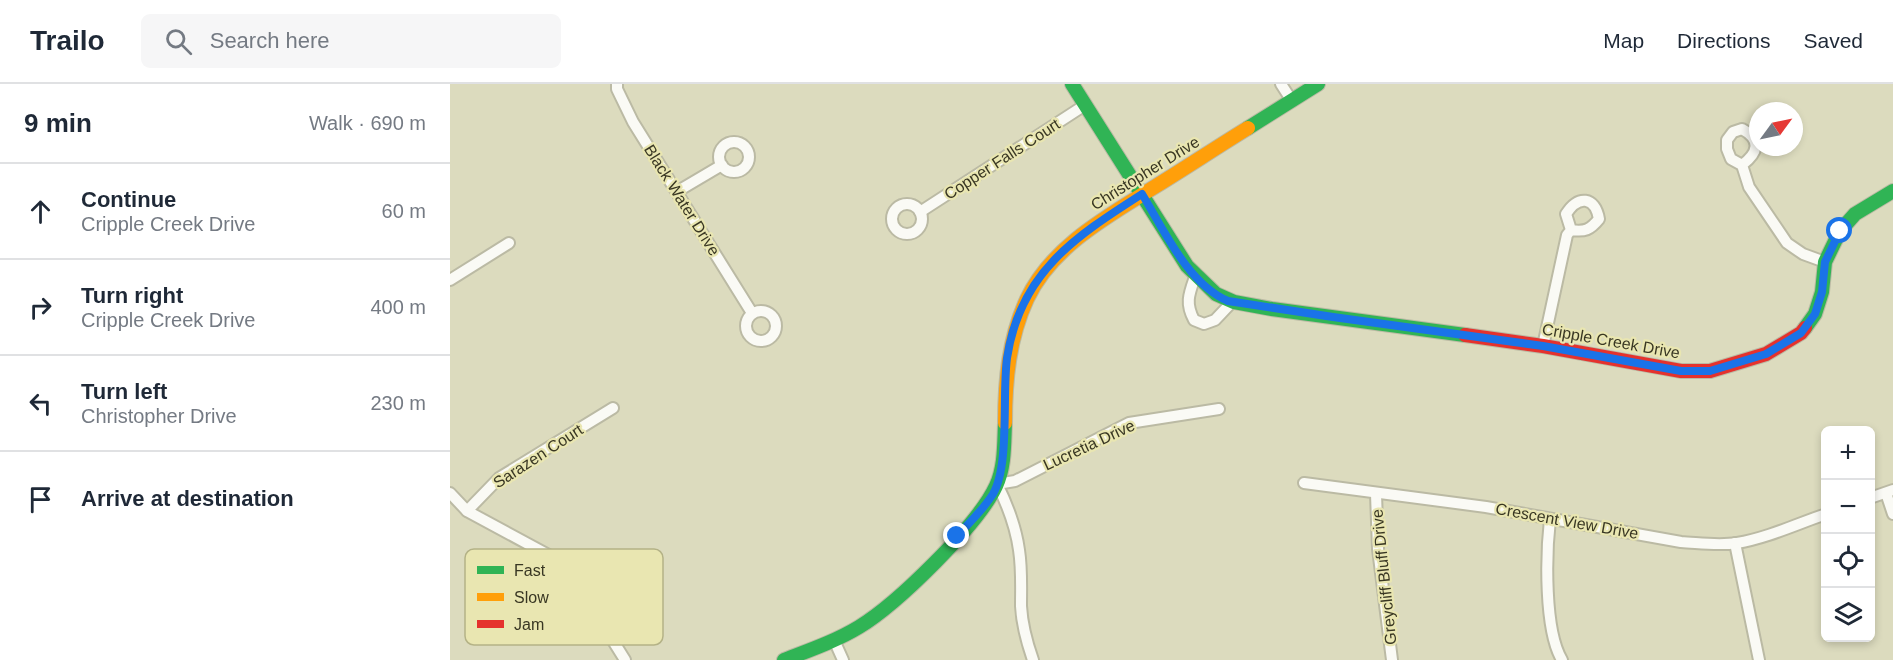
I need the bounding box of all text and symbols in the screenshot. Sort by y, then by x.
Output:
search box [141,14,561,68]
text: Trailo [30,25,105,56]
icon: search [162,25,195,58]
text: Search here [210,28,330,53]
text: Map [1603,29,1644,52]
text: Directions [1677,29,1770,52]
text: Saved [1803,29,1863,52]
north arrow [1749,102,1803,156]
text: 9 min [24,108,92,138]
text: Walk · 690 m [309,112,426,134]
street label: Copper Falls Court [941,115,1063,203]
street label: Christopher Drive [1088,133,1202,213]
street label: Black Water Drive [641,141,723,259]
text: Continue [81,187,176,212]
icon: ahead [24,195,57,228]
text: 60 m [382,200,426,222]
text: Cripple Creek Drive [81,213,256,235]
route start [1826,217,1852,243]
text: Turn right [81,283,183,308]
icon: right [24,291,57,324]
text: 400 m [370,296,426,318]
text: Cripple Creek Drive [81,309,256,331]
street label: Cripple Creek Drive [1541,321,1681,362]
text: Turn left [81,379,167,404]
icon: left [24,387,57,420]
text: 230 m [370,392,426,414]
text: Christopher Drive [81,405,237,427]
street label: Lucretia Drive [1041,416,1137,474]
street label: Sarazen Court [490,420,586,491]
map controls [1821,426,1875,642]
button: + [1821,426,1875,480]
button: − [1821,480,1875,534]
icon: arrive [24,483,57,516]
text: Arrive at destination [81,486,294,511]
street label: Crescent View Drive [1494,500,1640,542]
street label: Greycliff Bluff Drive [1368,508,1400,646]
route end [943,522,969,548]
button: locate [1821,534,1875,588]
legend [465,549,663,645]
text: Fast [514,562,546,579]
button: layers [1821,588,1875,642]
text: Slow [514,589,549,606]
text: Jam [514,616,544,633]

